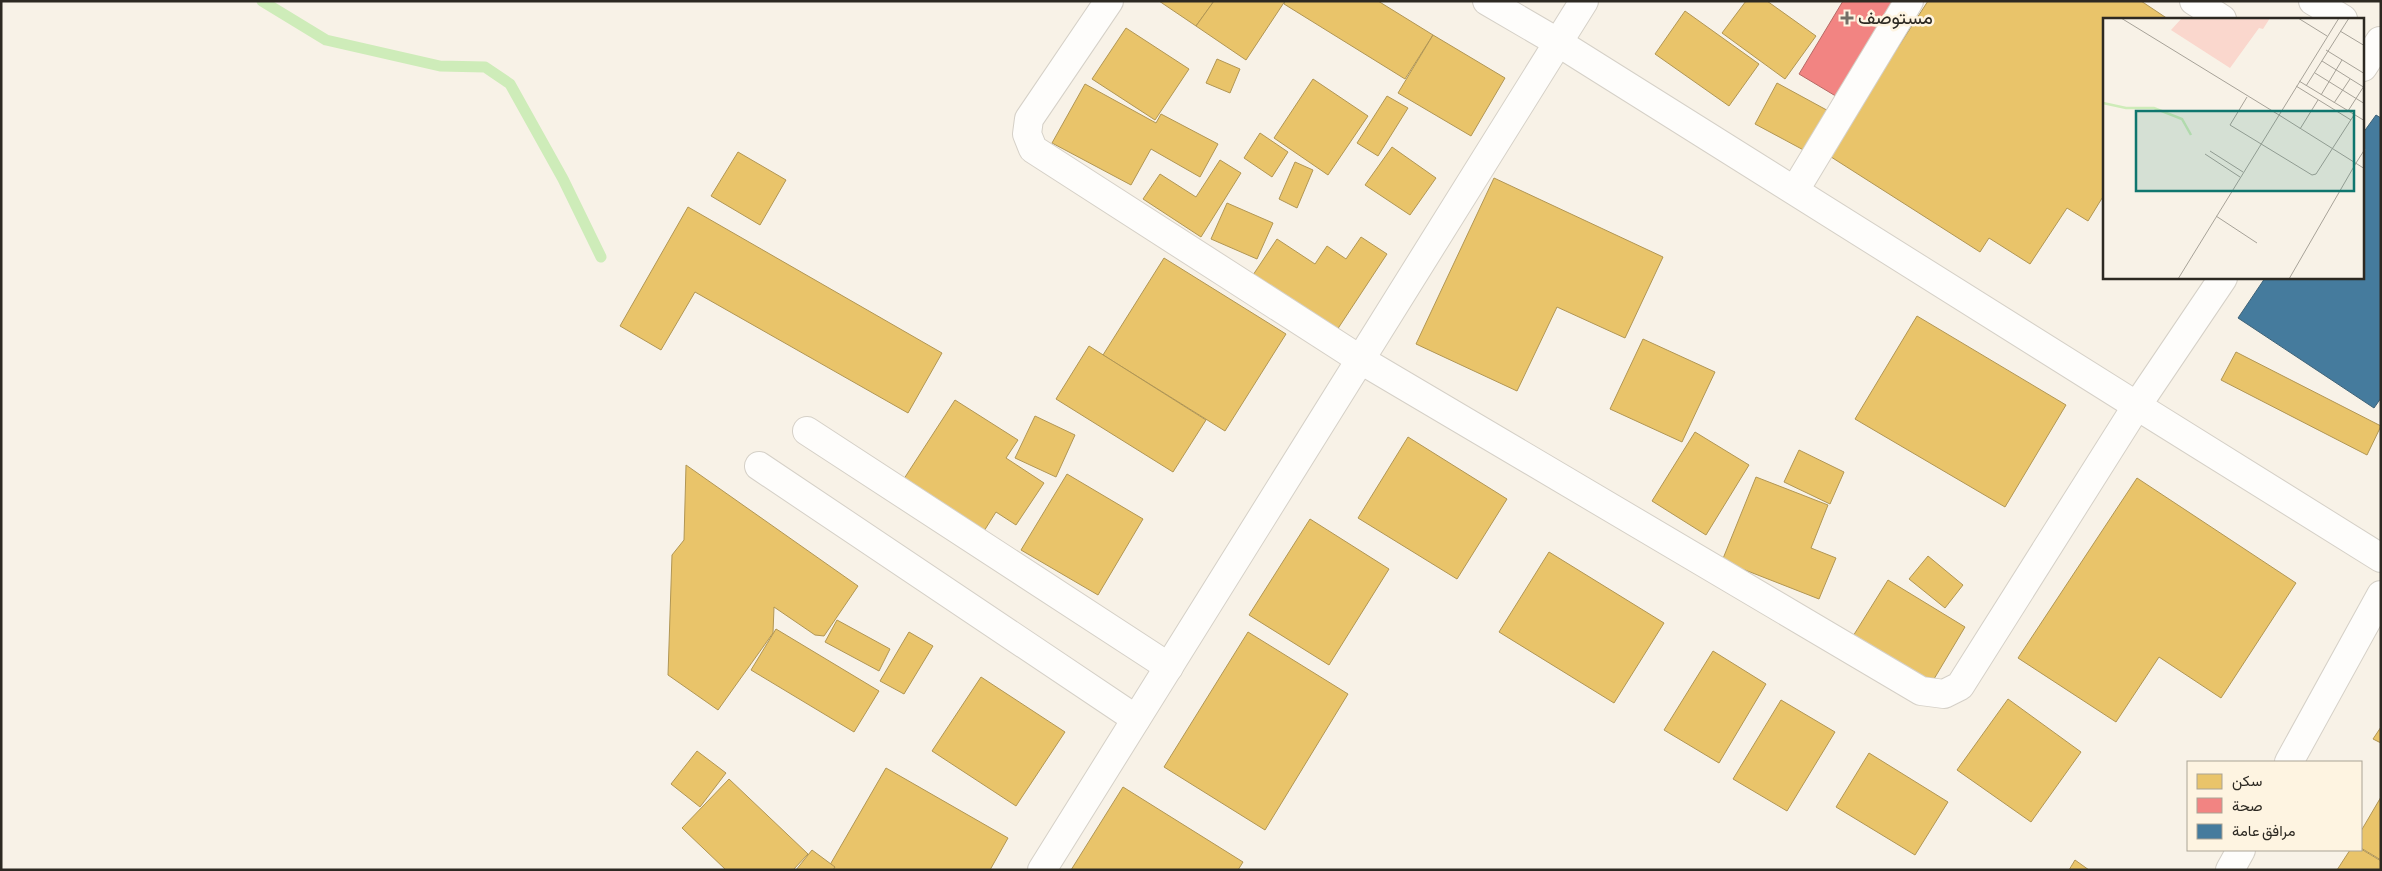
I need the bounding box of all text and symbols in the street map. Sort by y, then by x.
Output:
place label: مستوصف [1858,9,1933,29]
marker: مستوصف [1840,11,1854,25]
inset map [2103,18,2364,279]
legend [2187,761,2362,851]
text: سكن [2232,774,2262,791]
text: صحة [2232,799,2263,814]
text: مرافق عامة [2232,824,2295,841]

